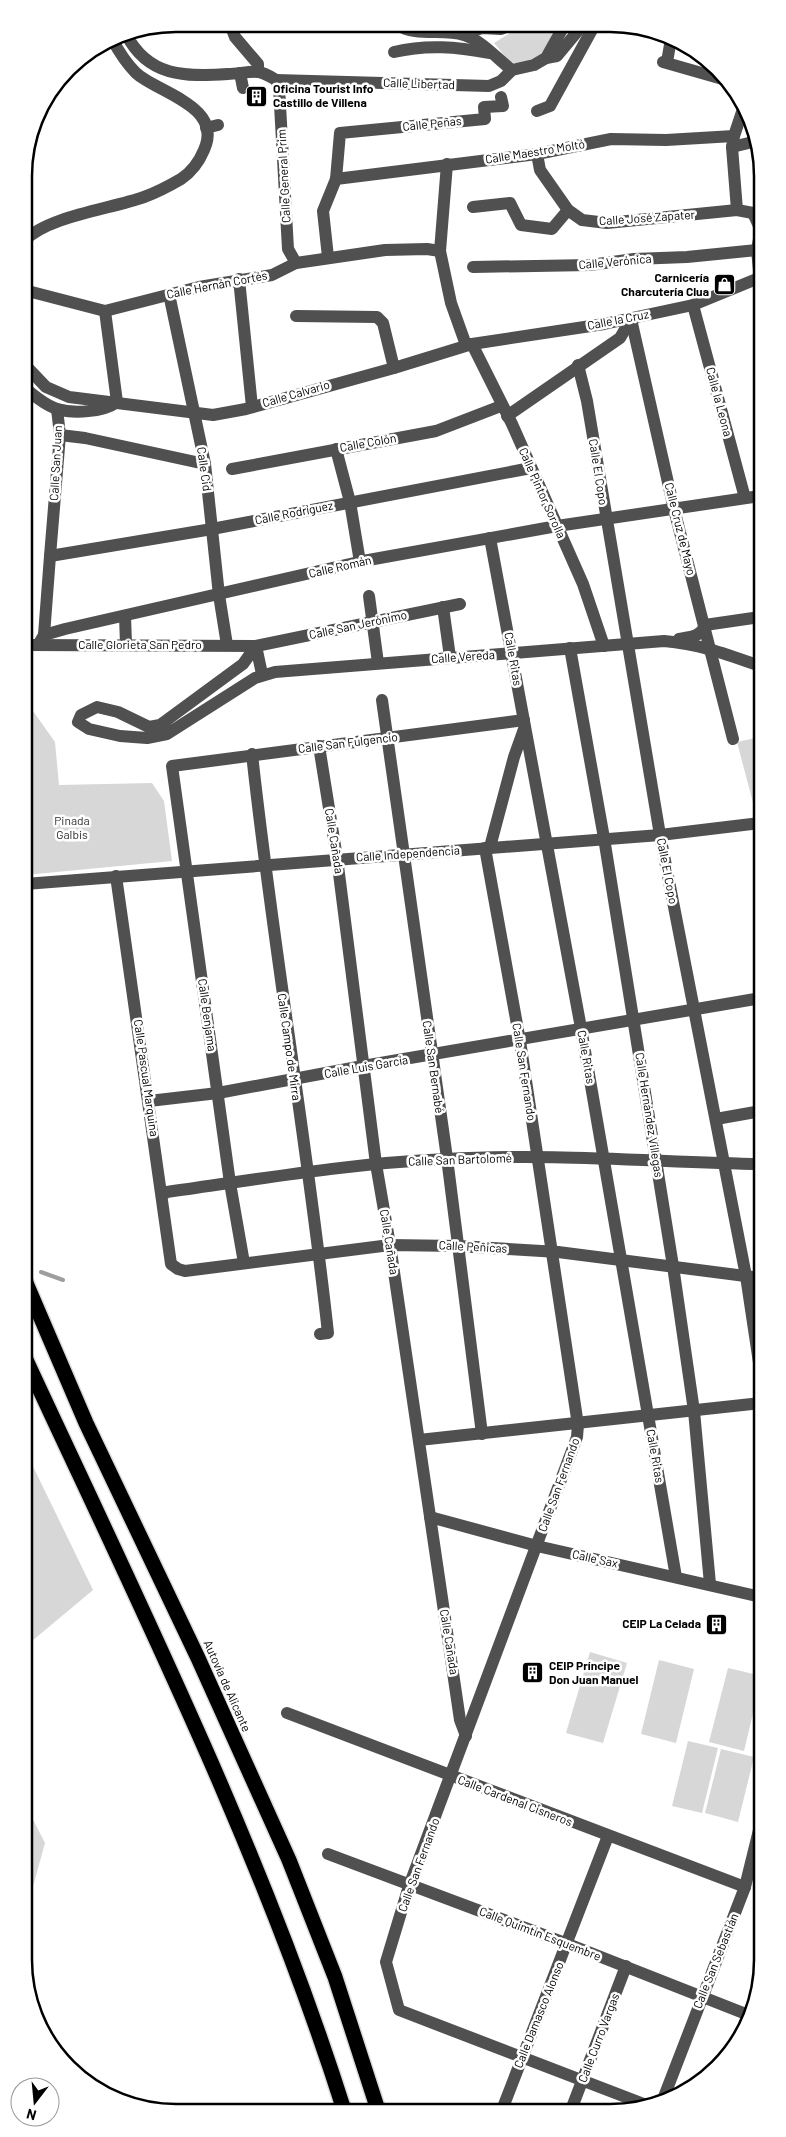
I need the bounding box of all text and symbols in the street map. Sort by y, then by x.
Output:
street label: Calle Libertad [383,75,455,91]
place label: Oficina Tourist Info Castillo de Villena [273,81,374,109]
building icon: Oficina Tourist Info Castillo de Villena [245,84,269,108]
street label: Calle Peñas [402,113,462,133]
street label: Calle General Prim [274,129,292,223]
street label: Calle Maestro Moltó [484,136,586,166]
street label: Calle José Zapater [599,207,696,227]
street label: Calle Verónica [578,251,652,271]
street label: Calle Hernán Cortés [165,267,269,301]
place label: Carnicería Charcutería Clua [621,270,709,298]
shop icon: Carnicería Charcutería Clua [713,273,737,297]
street label: Calle la Cruz [586,306,650,332]
street label: Calle la Leona [704,365,736,438]
street label: Calle Calvario [260,377,331,409]
street label: Calle San Juan [46,425,64,501]
street label: Calle Colón [338,430,397,454]
street label: Calle El Copo [587,438,611,506]
street label: Calle Pintor Sorolla [517,445,569,540]
street label: Calle Cid [195,446,215,492]
street label: Calle Cruz de Mayo [663,481,699,577]
street label: Calle Rodríguez [253,498,334,526]
street label: Calle Román [307,552,373,580]
street label: Calle San Jerónimo [308,607,408,641]
street label: Calle Ritas [502,631,526,687]
street label: Calle Glorieta San Pedro [78,637,202,651]
street label: Calle Vereda [431,647,495,665]
street label: Calle San Fulgencio [297,729,399,755]
street label: Calle Cañada [323,807,347,875]
park label: Pinada Galbis [54,813,90,841]
street label: Calle El Copo [655,837,681,905]
street label: Calle Independencia [355,842,460,864]
street label: Calle Benjama [196,978,220,1052]
street label: Calle Campo de Mirra [276,992,304,1101]
street label: Calle Pascual Marquina [132,1018,162,1137]
street label: Calle San Bernabé [421,1020,447,1114]
street label: Calle San Fernando [510,1022,540,1122]
street label: Calle Ritas [575,1029,599,1085]
street label: Calle Hernández Villegas [633,1051,667,1179]
street label: Calle Luis García [323,1052,409,1080]
street label: Calle San Bartolomé [408,1150,512,1168]
street label: Calle Cañada [378,1208,402,1276]
street label: Calle Peñicas [438,1237,508,1255]
street label: Calle Ritas [644,1428,668,1484]
street label: Calle San Fernando [535,1436,582,1533]
street label: Calle Sax [571,1546,620,1570]
street label: Calle Cañada [438,1608,462,1676]
building icon: CEIP La Celada [705,1612,729,1636]
place label: CEIP La Celada [622,1616,701,1630]
street label: Autovía de Alicante [201,1638,254,1734]
place label: CEIP Príncipe Don Juan Manuel [549,1658,638,1686]
building icon: CEIP Príncipe Don Juan Manuel [521,1661,545,1685]
street label: Calle Cardenal Cisneros [456,1772,575,1828]
street label: Calle San Fernando [395,1816,442,1913]
street label: Calle Quimtín Esquembre [477,1903,603,1963]
street label: Calle San Sebastián [690,1911,741,2010]
street label: Calle Damasco Alonso [510,1959,566,2070]
street label: Calle Curro Vargas [575,1991,622,2084]
north arrow [10,2077,60,2127]
text: N [24,2106,38,2124]

